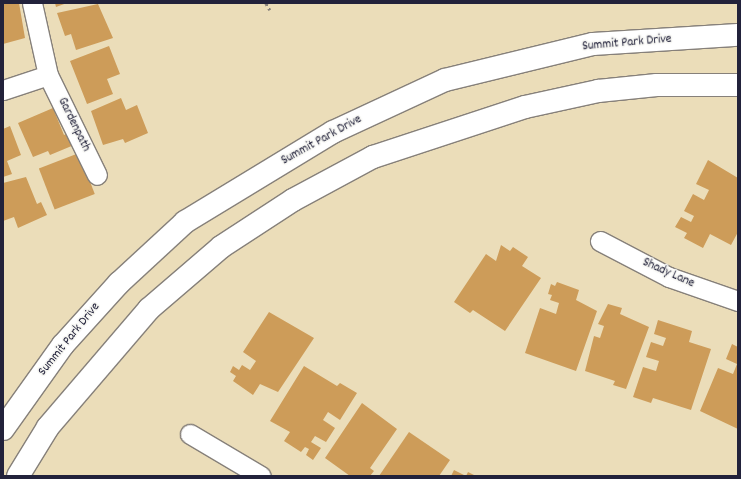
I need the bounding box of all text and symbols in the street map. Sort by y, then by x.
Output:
street label: Summit Park Drive [582,32,672,56]
street label: Gardenpath [53,95,93,155]
street label: Summit Park Drive [279,112,365,170]
street label: Shady Lane [640,256,696,292]
street label: Summit Park Drive [36,300,104,380]

